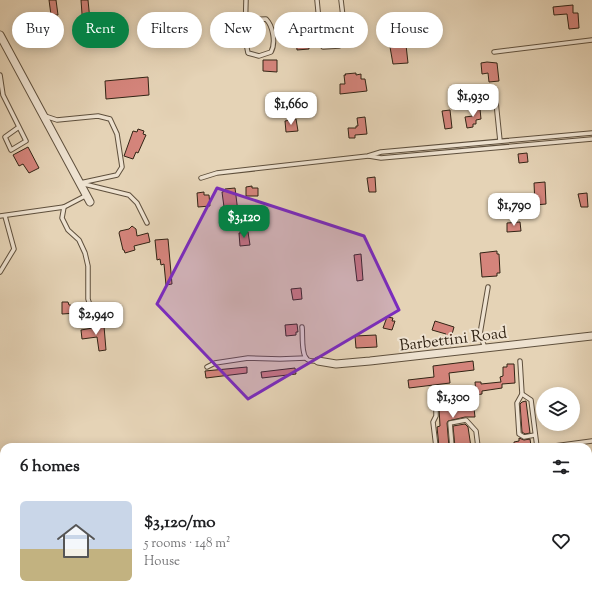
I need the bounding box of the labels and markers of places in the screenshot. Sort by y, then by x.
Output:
pin: $1,930 [440,84,506,118]
pin: $1,660 [258,92,324,126]
pin: $1,790 [481,193,547,227]
pin: $3,120 [211,205,277,239]
pin: $2,940 [63,302,129,336]
pin: $1,300 [420,385,486,419]

